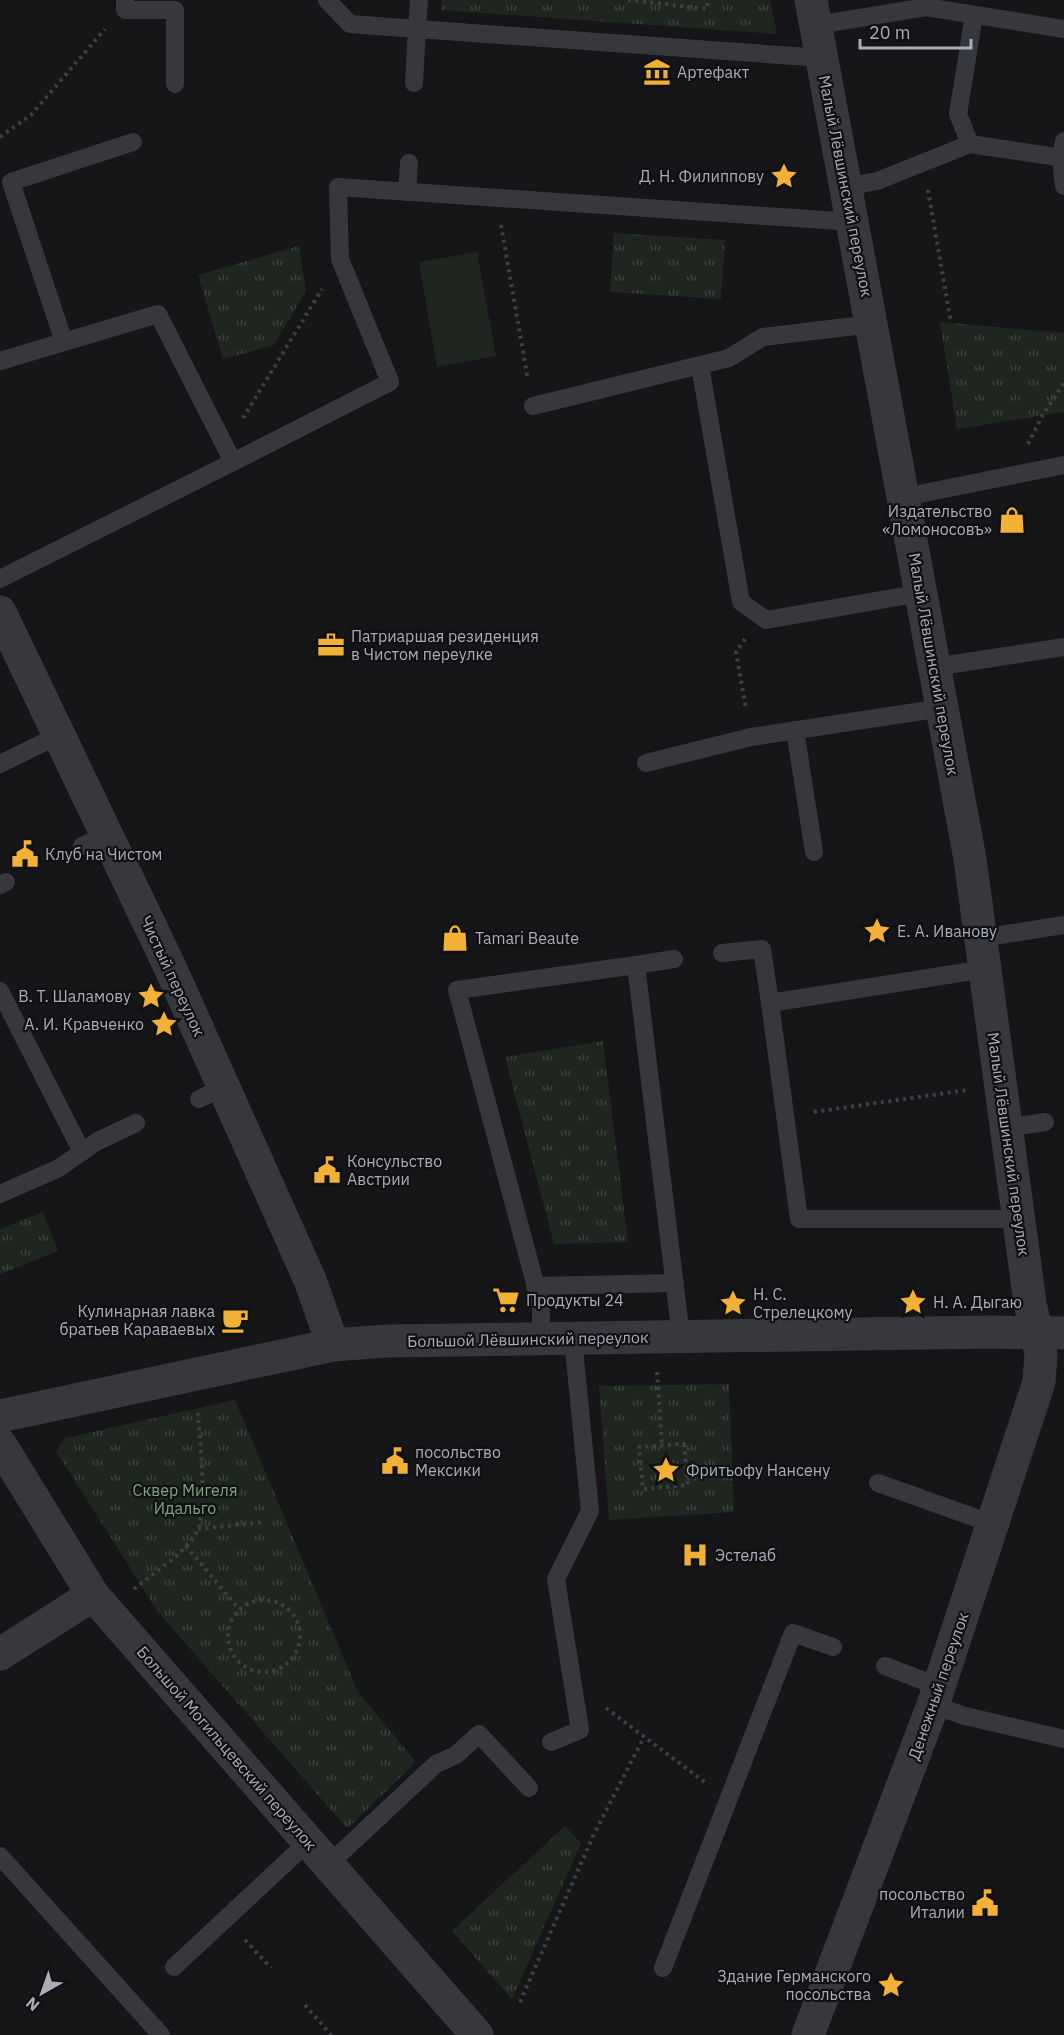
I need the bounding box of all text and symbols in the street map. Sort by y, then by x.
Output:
scale bar [860,12,971,50]
text: 20 m [869,21,911,44]
museum icon: Артефакт [642,57,672,87]
place label: Артефакт [677,62,750,82]
street label: Малый Лёвшинский переулок [815,73,877,299]
place icon: Д. Н. Филиппову [769,161,799,191]
place label: Д. Н. Филиппову [639,166,764,186]
place label: Издательство «Ломоносовъ» [882,501,992,539]
shop icon: Издательство «Ломоносовъ» [997,505,1027,535]
street label: Малый Лёвшинский переулок [905,551,963,777]
place label: Патриаршая резиденция в Чистом переулке [351,626,539,664]
office icon: Патриаршая резиденция в Чистом переулке [316,630,346,660]
public building icon: Клуб на Чистом [10,839,40,869]
place label: Клуб на Чистом [45,844,163,864]
street label: Чистый переулок [136,913,210,1040]
place icon: Е. А. Иванову [862,916,892,946]
place label: Е. А. Иванову [897,921,997,941]
shop icon: Tamari Beaute [440,923,470,953]
place label: Tamari Beaute [475,928,579,948]
place icon: В. Т. Шаламову [136,981,166,1011]
place label: В. Т. Шаламову [18,986,131,1006]
place icon: А. И. Кравченко [149,1009,179,1039]
place label: А. И. Кравченко [24,1014,144,1034]
street label: Малый Лёвшинский переулок [983,1031,1035,1257]
place label: Консульство Австрии [347,1151,442,1189]
public building icon: Консульство Австрии [312,1155,342,1185]
place label: Н. С. Стрелецкому [753,1284,853,1322]
supermarket icon: Продукты 24 [491,1285,521,1315]
place icon: Н. А. Дыгаю [898,1287,928,1317]
place icon: Н. С. Стрелецкому [718,1288,748,1318]
place label: Продукты 24 [526,1290,624,1310]
place label: Н. А. Дыгаю [933,1292,1022,1312]
place label: Кулинарная лавка братьев Караваевых [59,1301,215,1339]
cafe icon: Кулинарная лавка братьев Караваевых [220,1305,250,1335]
street label: Большой Лёвшинский переулок [407,1327,649,1351]
place label: посольство Мексики [415,1442,501,1480]
public building icon: посольство Мексики [380,1446,410,1476]
place icon: Фритьофу Нансену [651,1455,681,1485]
place label: Фритьофу Нансену [686,1460,830,1480]
park label: Сквер Мигеля Идальго [133,1480,237,1518]
hospital icon: Эстелаб [680,1540,710,1570]
place label: Эстелаб [715,1545,776,1565]
street label: Денежный переулок [903,1609,973,1763]
street label: Большой Могильцевский переулок [133,1642,321,1854]
place label: посольство Италии [879,1884,965,1922]
public building icon: посольство Италии [970,1888,1000,1918]
north arrow [12,1963,72,2023]
place label: Здание Германского посольства [717,1966,871,2004]
place icon: Здание Германского посольства [876,1970,906,2000]
text: N [21,1993,43,2016]

